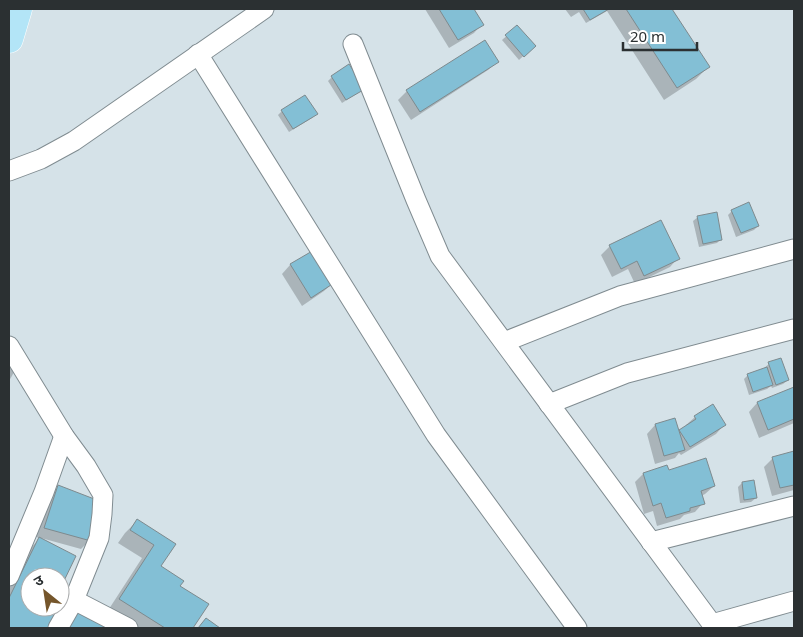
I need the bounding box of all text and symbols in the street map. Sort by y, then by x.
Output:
scale bar [623,20,697,52]
text: 20 m [630,26,665,46]
north arrow [20,567,70,617]
text: उ [30,570,47,591]

